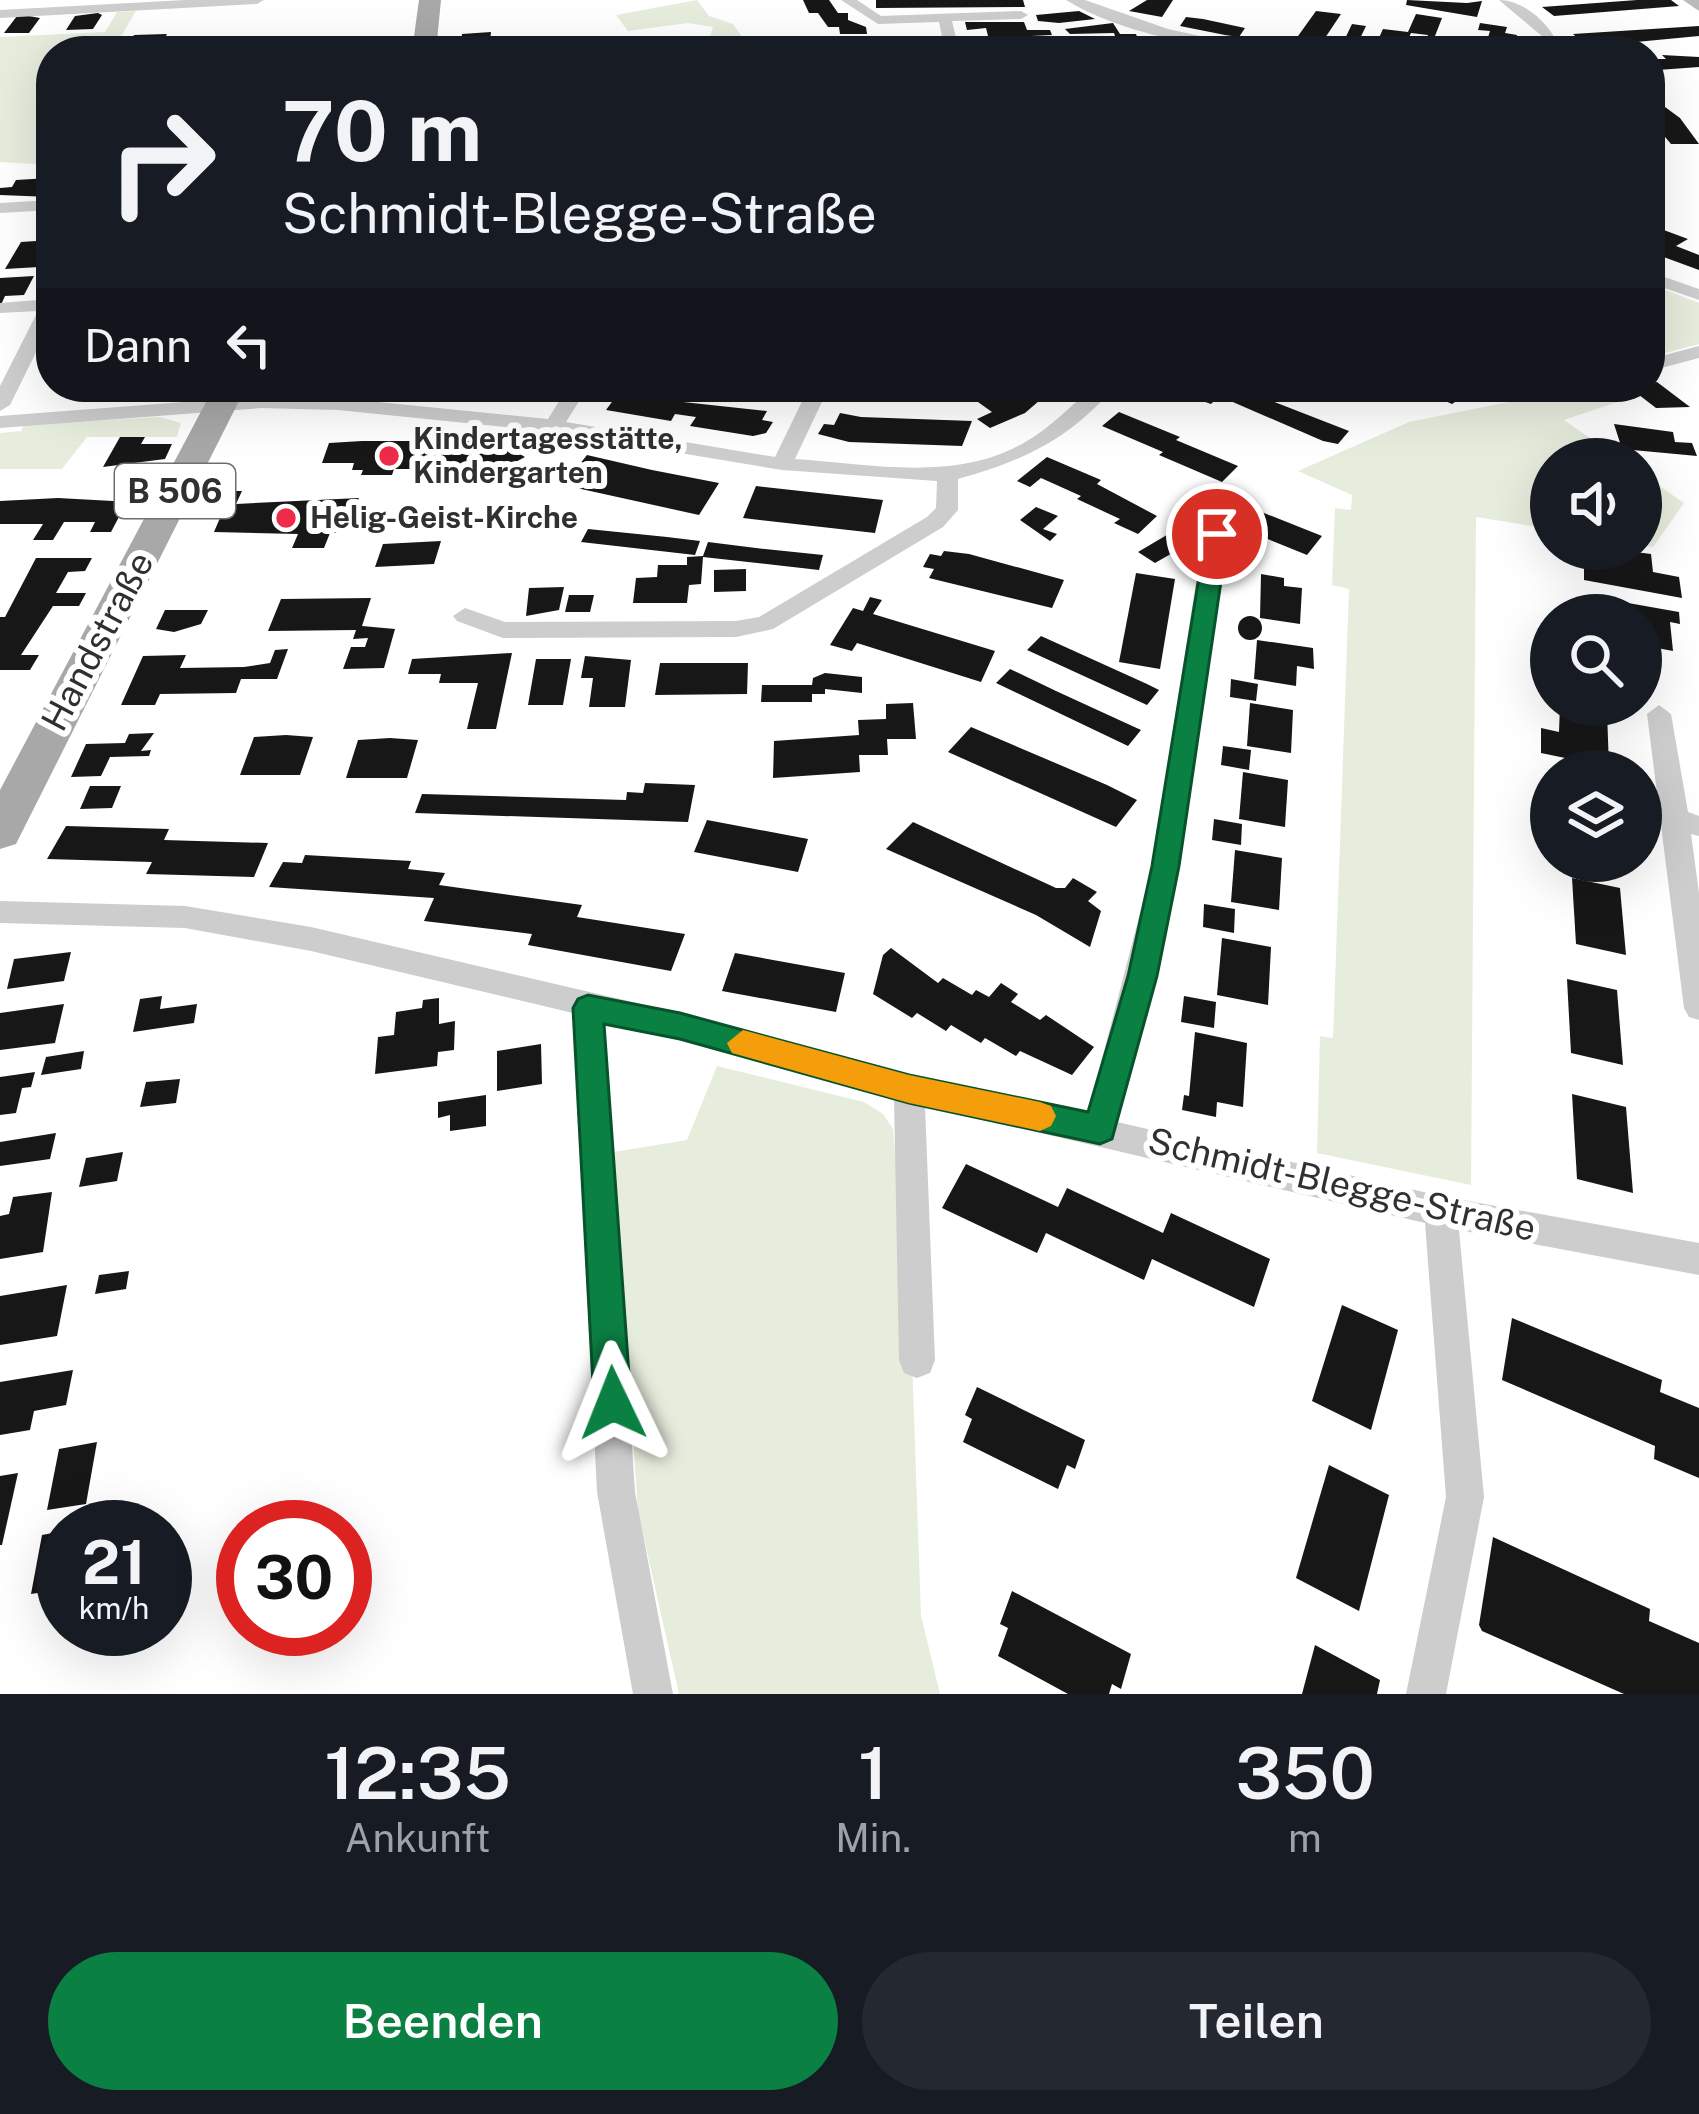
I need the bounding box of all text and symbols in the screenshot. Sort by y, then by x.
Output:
text: 70 m [282,81,482,180]
icon: right [84,84,240,240]
text: Schmidt-Blegge-Straße [282,182,877,245]
icon: left [216,312,282,378]
text: Dann [84,319,192,372]
place label: Kindertagesstätte, Kindergarten [413,420,683,490]
map controls [1530,438,1662,882]
button: sound [1530,438,1662,570]
marker: Kindertagesstätte, Kindergarten [376,443,402,469]
road number: B 506 [115,464,235,518]
pin [1166,483,1268,585]
place label: Helig-Geist-Kirche [310,499,578,535]
icon: arrive [1184,501,1250,567]
marker: Helig-Geist-Kirche [273,505,299,531]
street label: Handstraße [32,544,162,738]
button: search [1530,594,1662,726]
button: layers [1530,750,1662,882]
street label: Schmidt-Blegge-Straße [1144,1119,1540,1249]
position arrow [550,1340,676,1466]
speed limit sign: 30 [216,1500,372,1656]
text: 21 [82,1527,146,1598]
text: km/h [79,1590,149,1626]
text: 12:35 [324,1731,511,1815]
text: 1 [858,1731,888,1815]
text: 350 [1235,1731,1375,1815]
text: Ankunft [345,1815,491,1861]
text: Min. [835,1815,911,1861]
text: m [1288,1815,1322,1861]
button: Beenden [48,1952,838,2090]
button: Teilen [862,1952,1651,2090]

